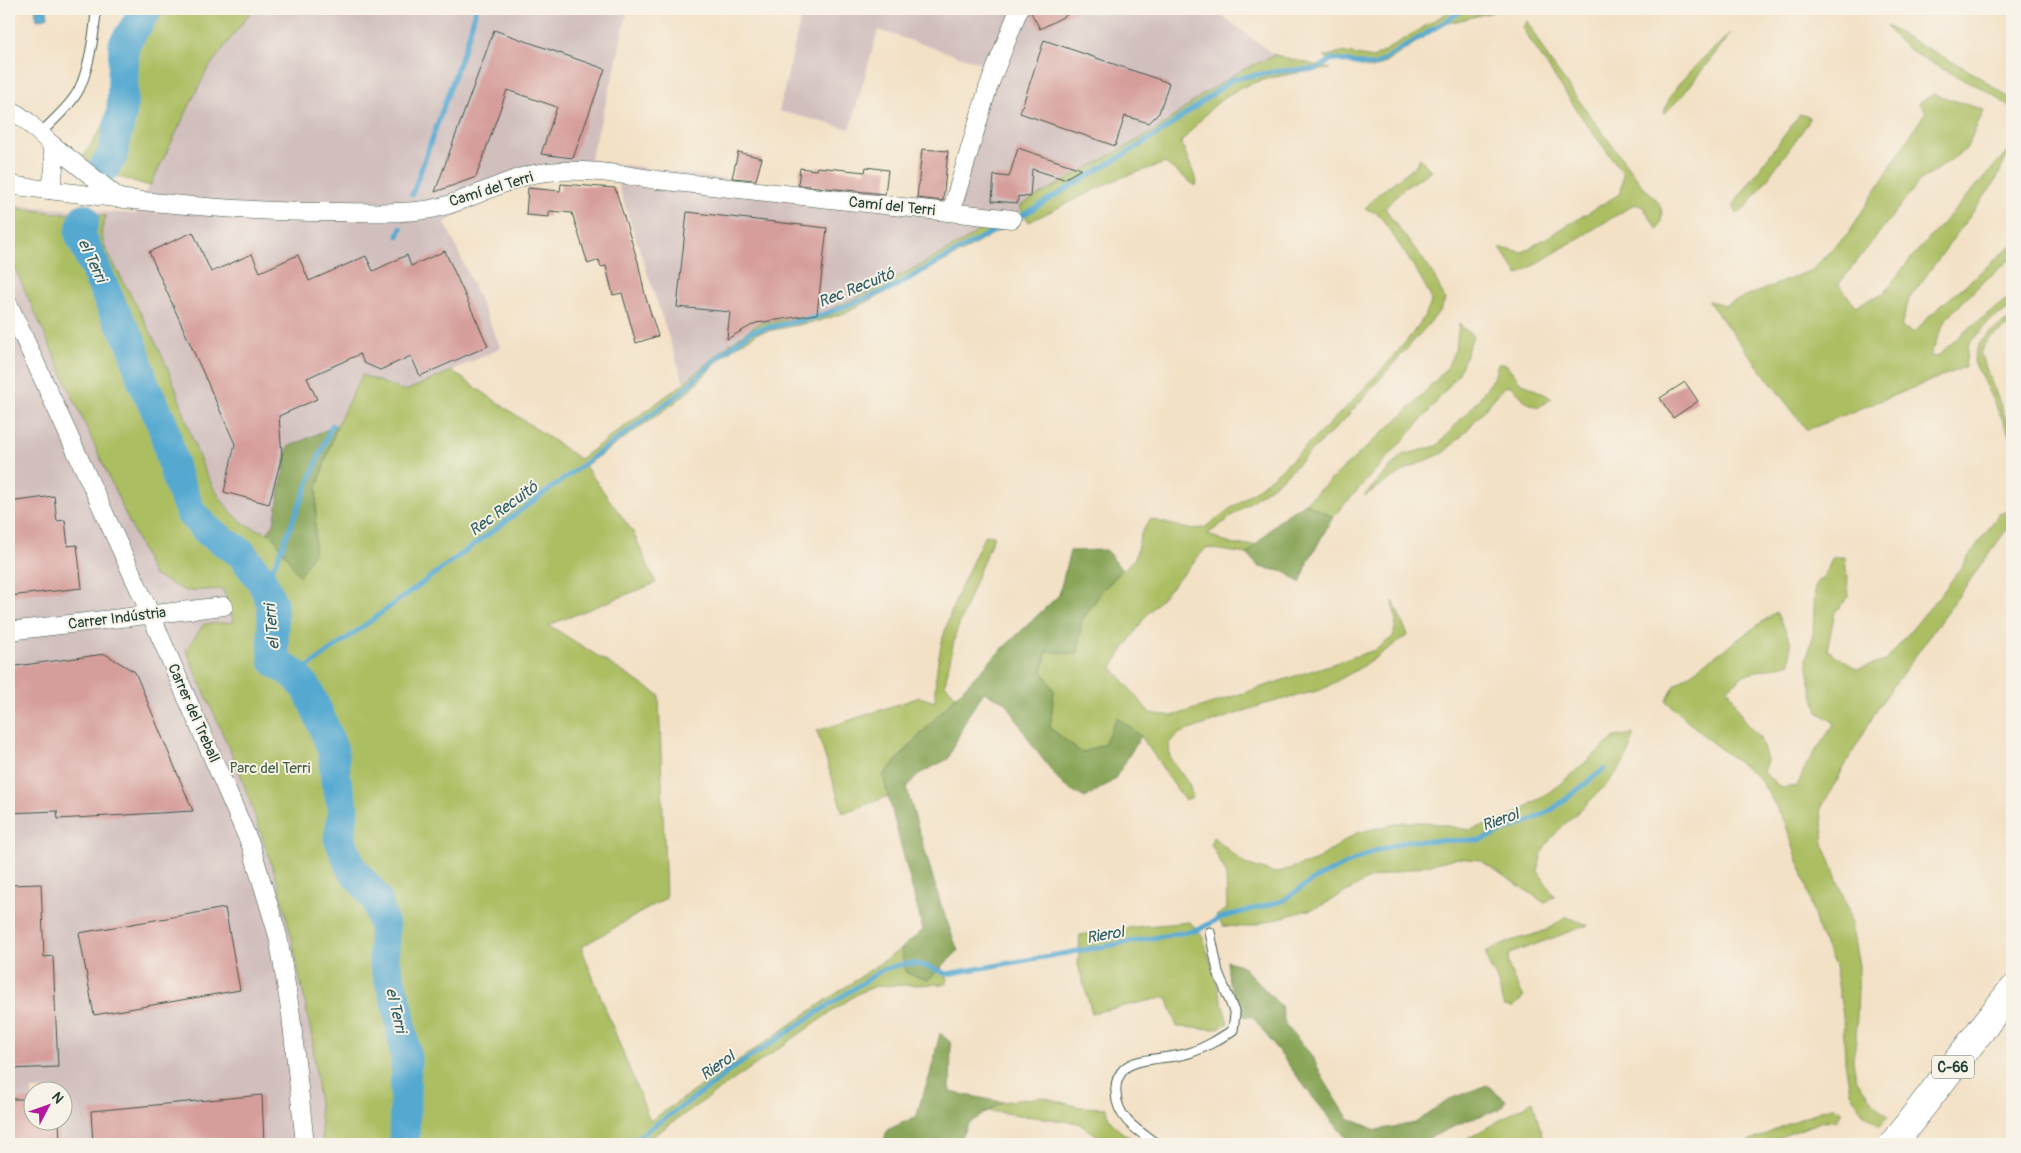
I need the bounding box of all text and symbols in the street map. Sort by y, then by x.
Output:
street label: Camí del Terri [447,168,536,211]
street label: Camí del Terri [848,193,936,221]
water label: el Terri [73,236,112,287]
water label: Rec Recuitó [815,263,898,312]
water label: Rec Recuitó [465,476,543,540]
water label: el Terri [260,601,284,650]
street label: Carrer Indústria [67,603,167,634]
street label: Carrer del Treball [163,661,224,766]
park label: Parc del Terri [230,759,311,778]
water label: Rierol [1479,803,1524,836]
water label: Rierol [1085,921,1128,948]
water label: el Terri [381,986,411,1037]
water label: Rierol [696,1046,741,1085]
road number: C-66 [1932,1056,1974,1078]
north arrow [22,1080,72,1130]
text: N [48,1089,67,1107]

